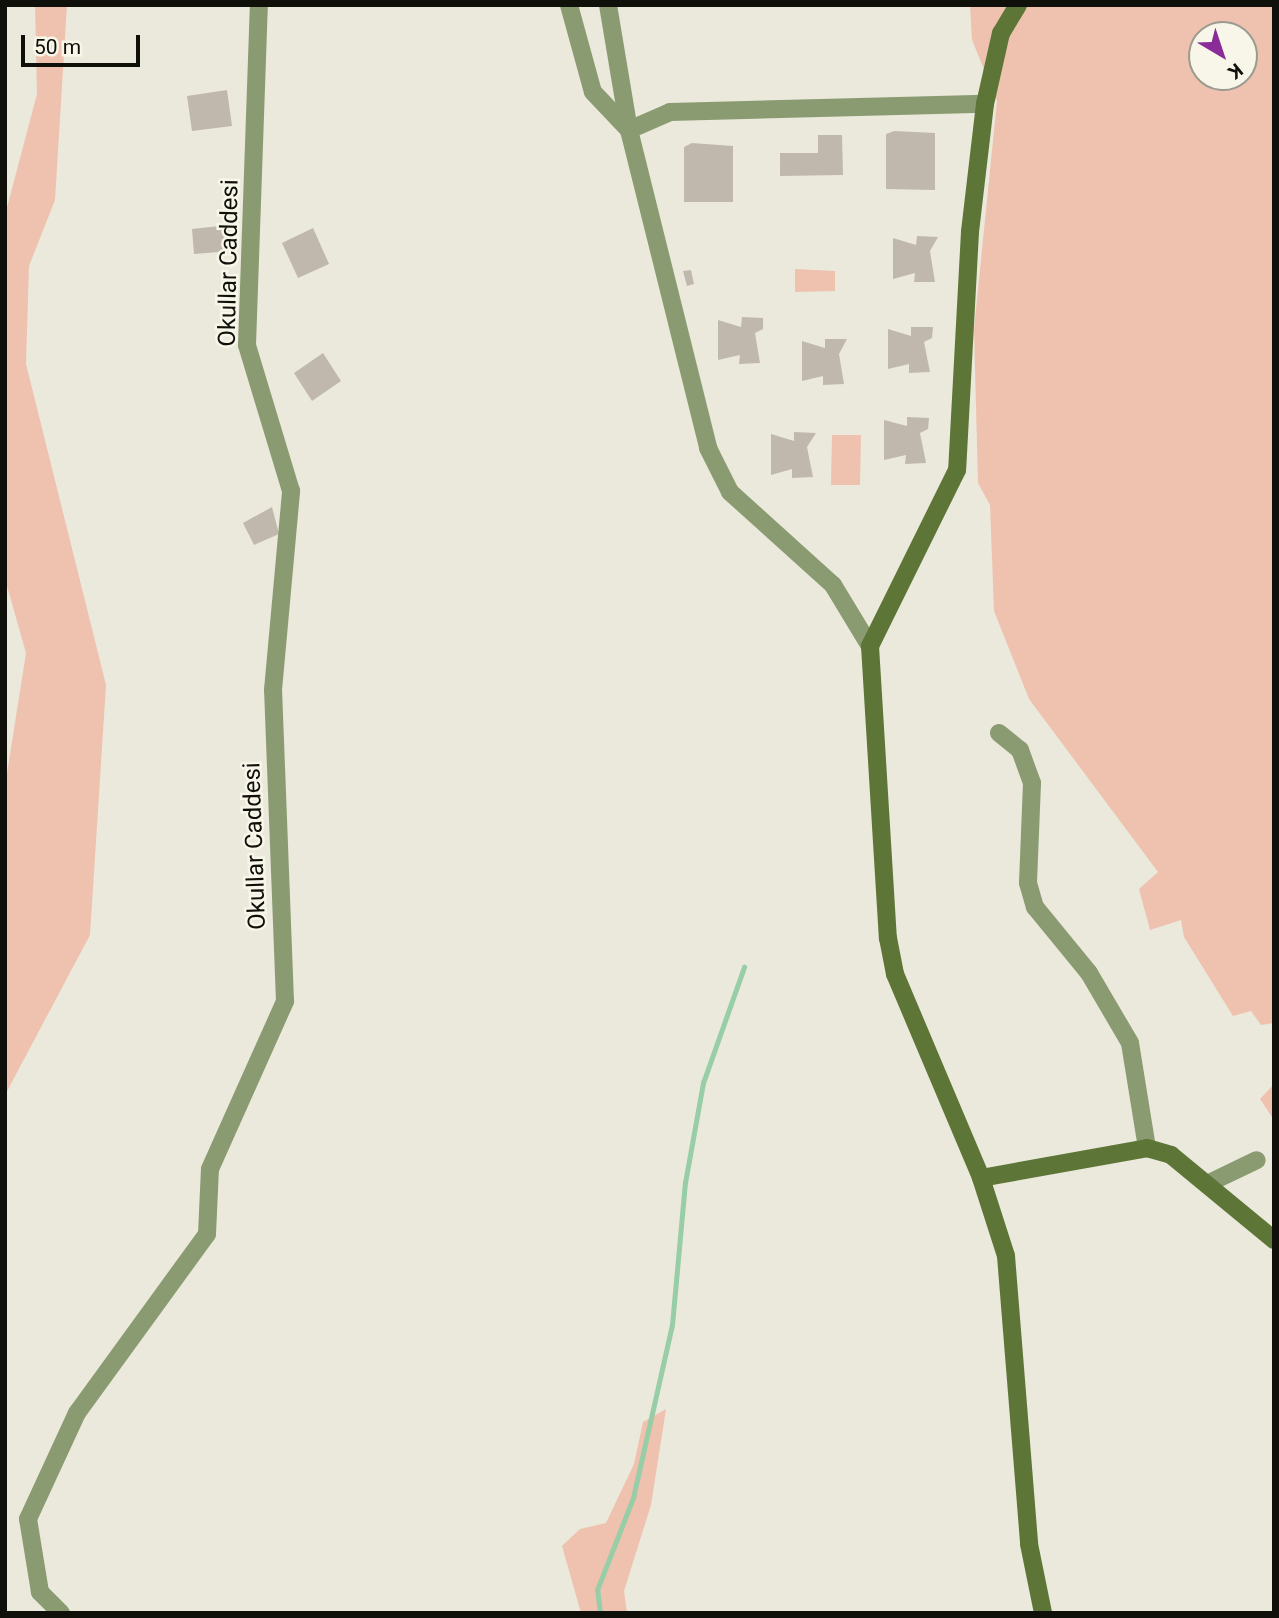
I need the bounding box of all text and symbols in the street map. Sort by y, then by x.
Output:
scale bar [24,21,144,65]
north arrow [1188,21,1258,91]
text: 50 m [34,35,81,59]
text: K [1223,58,1247,84]
street label: Okullar Caddesi [213,179,245,347]
street label: Okullar Caddesi [238,762,272,930]

